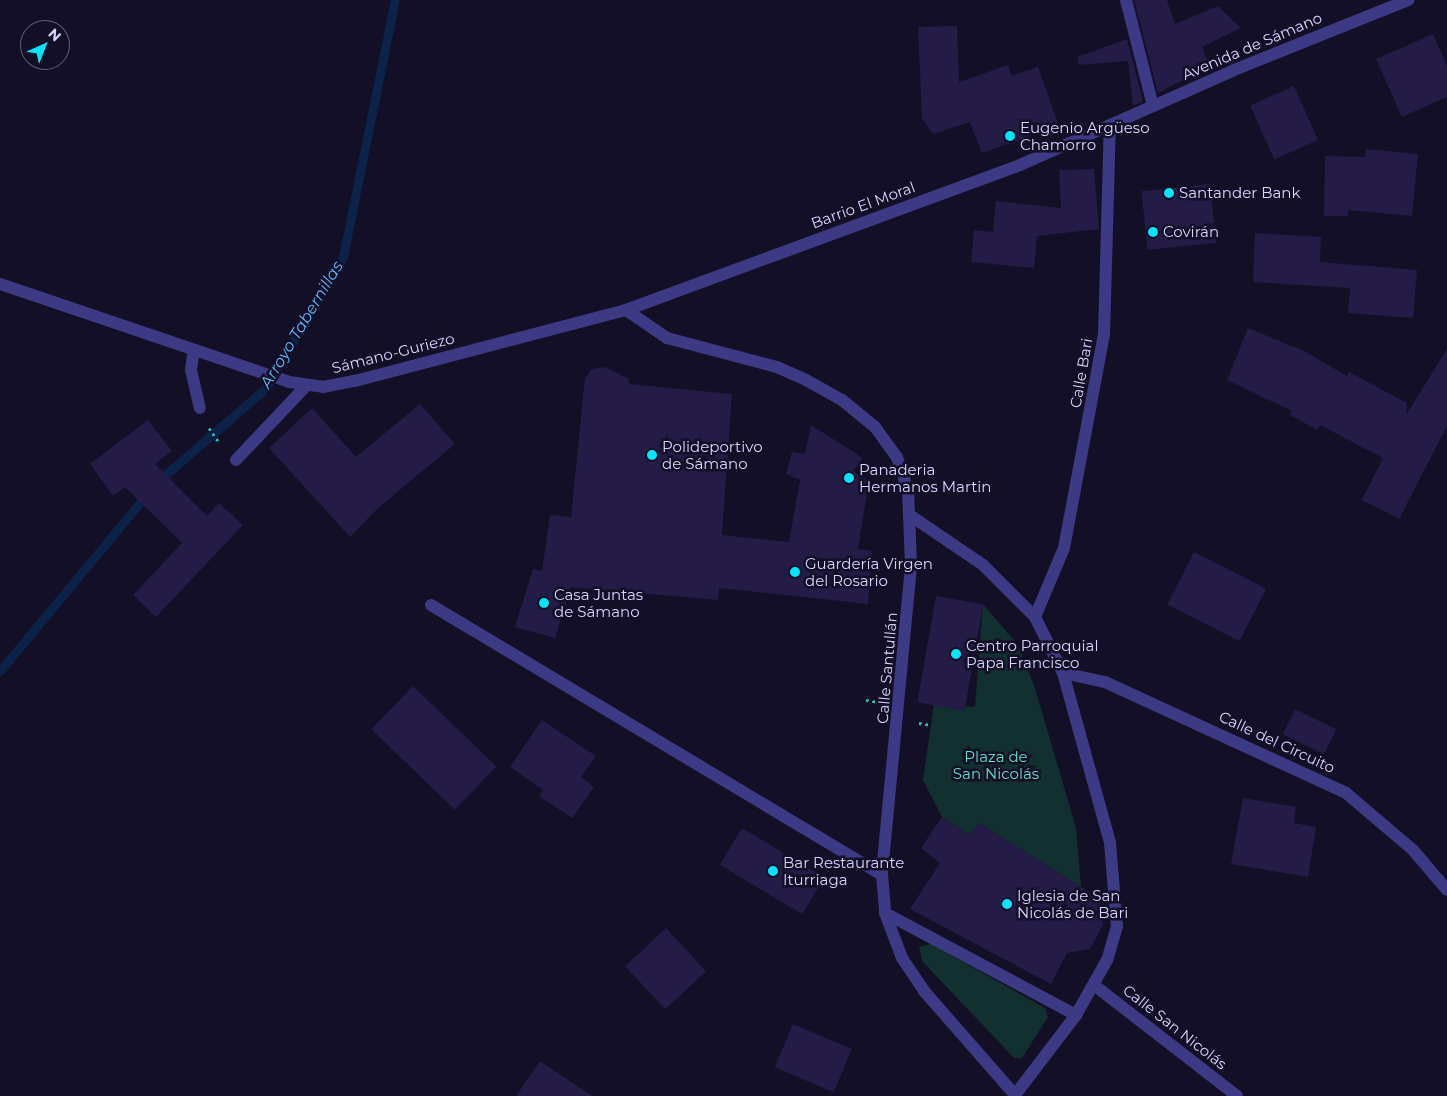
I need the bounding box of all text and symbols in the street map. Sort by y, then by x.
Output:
street label: Avenida de Sámano [1179,8,1325,84]
north arrow [20,20,70,70]
text: N [44,25,65,45]
place label: Eugenio Argüeso Chamorro [1020,118,1150,153]
marker: Eugenio Argüeso Chamorro [1004,130,1016,142]
street label: Barrio El Moral [809,178,917,232]
place label: Santander Bank [1179,184,1300,202]
marker: Santander Bank [1163,187,1175,199]
place label: Covirán [1163,223,1219,241]
marker: Covirán [1147,226,1159,238]
water label: Arroyo Tabernillas [256,258,348,392]
street label: Sámano-Guriezo [330,329,456,377]
street label: Calle Bari [1066,337,1096,409]
place label: Polideportivo de Sámano [662,437,763,472]
marker: Polideportivo de Sámano [646,449,658,461]
place label: Panaderia Hermanos Martin [859,460,991,495]
marker: Panaderia Hermanos Martin [843,472,855,484]
place label: Guardería Virgen del Rosario [805,554,933,589]
marker: Guardería Virgen del Rosario [789,566,801,578]
place label: Casa Juntas de Sámano [554,585,643,620]
marker: Casa Juntas de Sámano [538,597,550,609]
street label: Calle Santullán [873,611,901,725]
place label: Centro Parroquial Papa Francisco [966,636,1098,671]
marker: Centro Parroquial Papa Francisco [950,648,962,660]
street label: Calle del Circuito [1216,707,1338,777]
park label: Plaza de San Nicolás [953,747,1039,782]
place label: Bar Restaurante Iturriaga [783,853,904,888]
marker: Bar Restaurante Iturriaga [767,865,779,877]
place label: Iglesia de San Nicolás de Bari [1017,886,1128,921]
marker: Iglesia de San Nicolás de Bari [1001,898,1013,910]
street label: Calle San Nicolás [1120,981,1230,1073]

